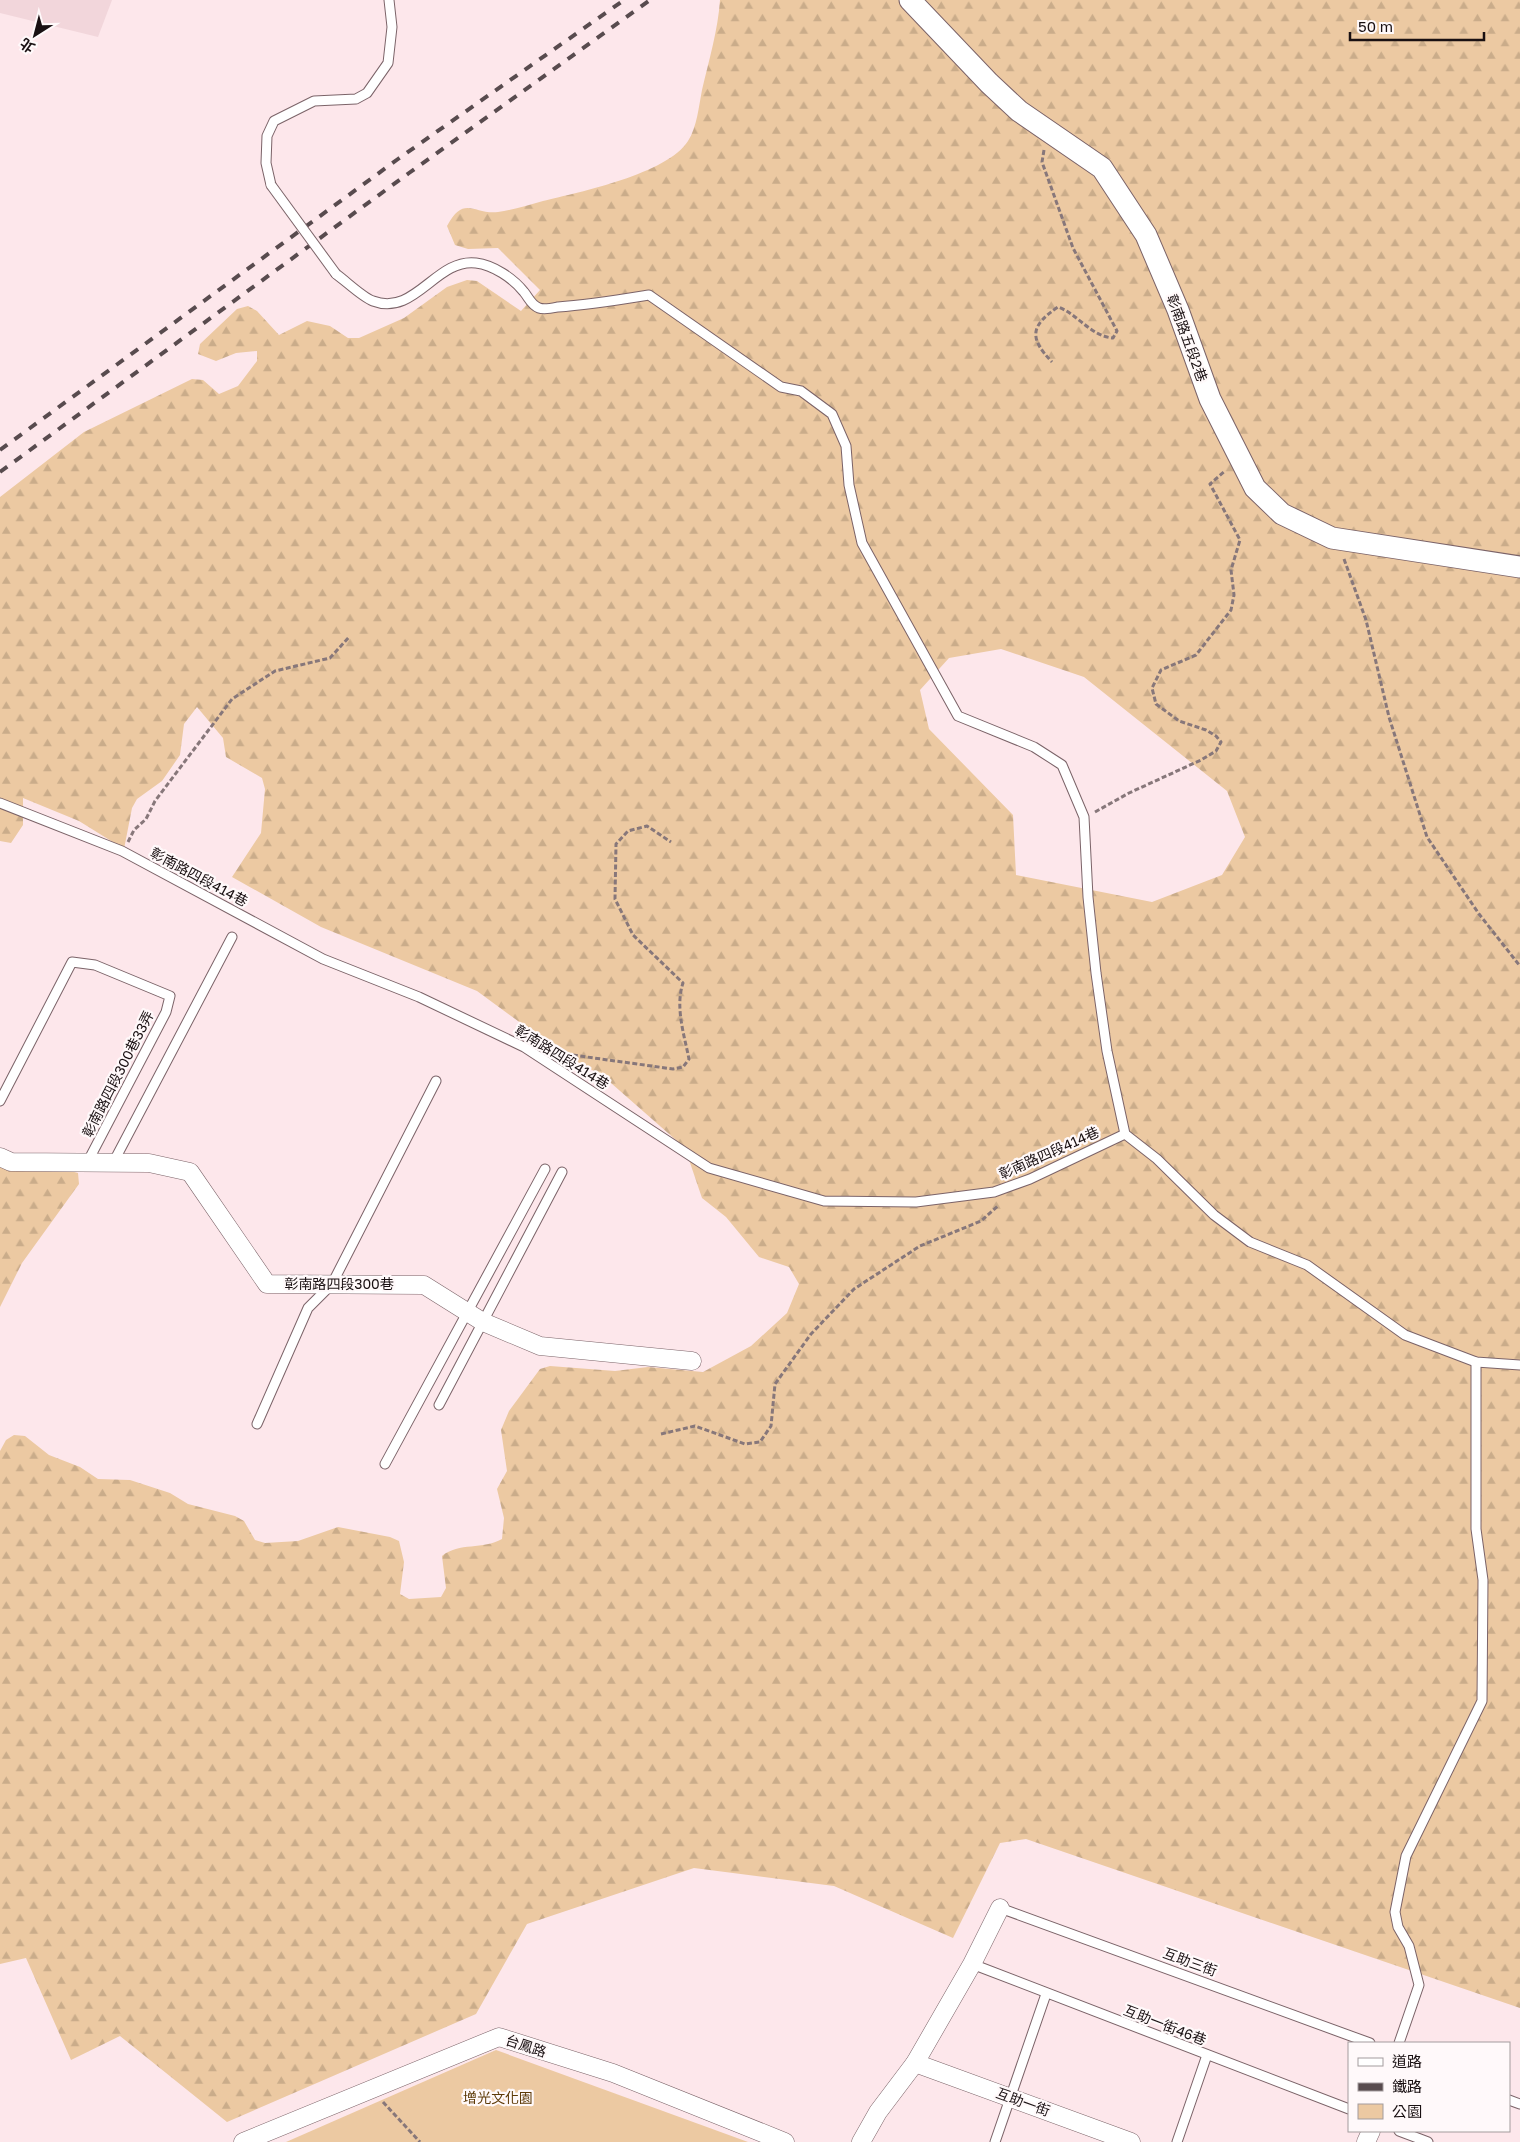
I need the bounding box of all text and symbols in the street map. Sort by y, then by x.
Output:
north arrow [10,10,60,60]
scale bar [1350,10,1484,42]
text: 50 m [1358,17,1393,35]
text: 北 [16,35,38,57]
street label: 彰南路五段2巷 [1164,292,1211,384]
street label: 彰南路四段414巷 [148,844,251,909]
street label: 彰南路四段300巷33弄 [78,1008,157,1140]
street label: 彰南路四段414巷 [512,1021,613,1092]
street label: 彰南路四段414巷 [996,1123,1102,1182]
street label: 彰南路四段300巷 [284,1275,394,1292]
street label: 互助三街 [1161,1944,1219,1979]
street label: 互助一街46巷 [1122,2001,1209,2048]
street label: 台鳳路 [504,2031,549,2060]
legend [1348,2042,1510,2132]
text: 道路 [1392,2052,1422,2070]
text: 鐵路 [1392,2077,1422,2095]
street label: 互助一街 [994,2084,1052,2119]
park label: 增光文化園 [463,2089,533,2106]
text: 公園 [1392,2102,1422,2120]

